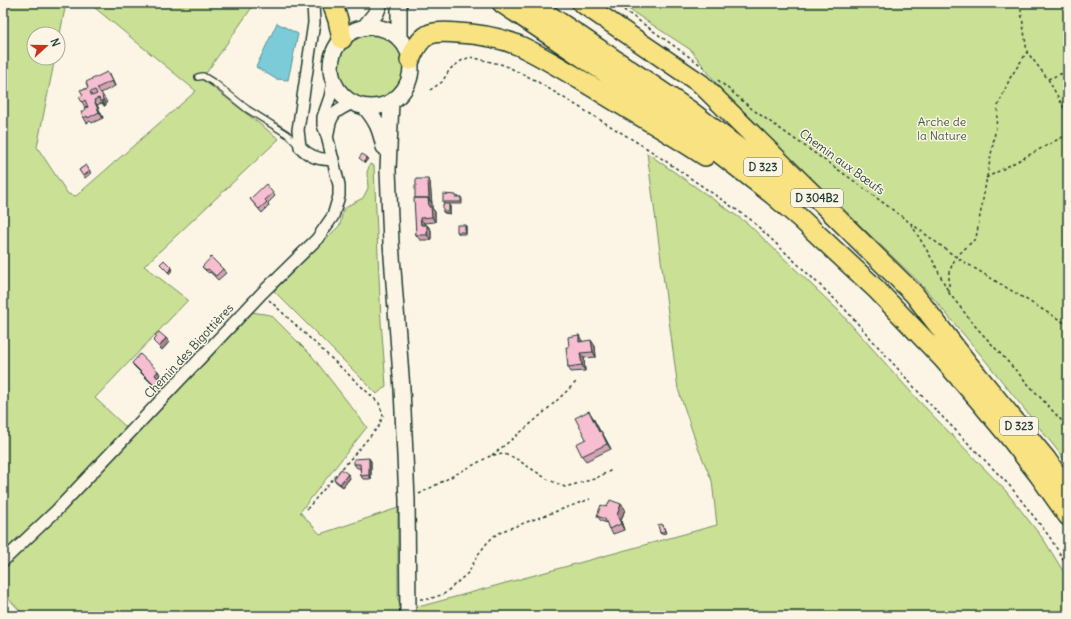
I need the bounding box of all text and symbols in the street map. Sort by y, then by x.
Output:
north arrow [26,26,66,66]
text: N [47,36,63,48]
park label: Arche de la Nature [917,114,967,143]
street label: Chemin aux Bœufs [797,126,888,198]
road number: D 323 [744,158,782,176]
road number: D 304B2 [791,189,843,207]
street label: Chemin des Bigottières [141,300,236,401]
road number: D 323 [1000,417,1038,435]

